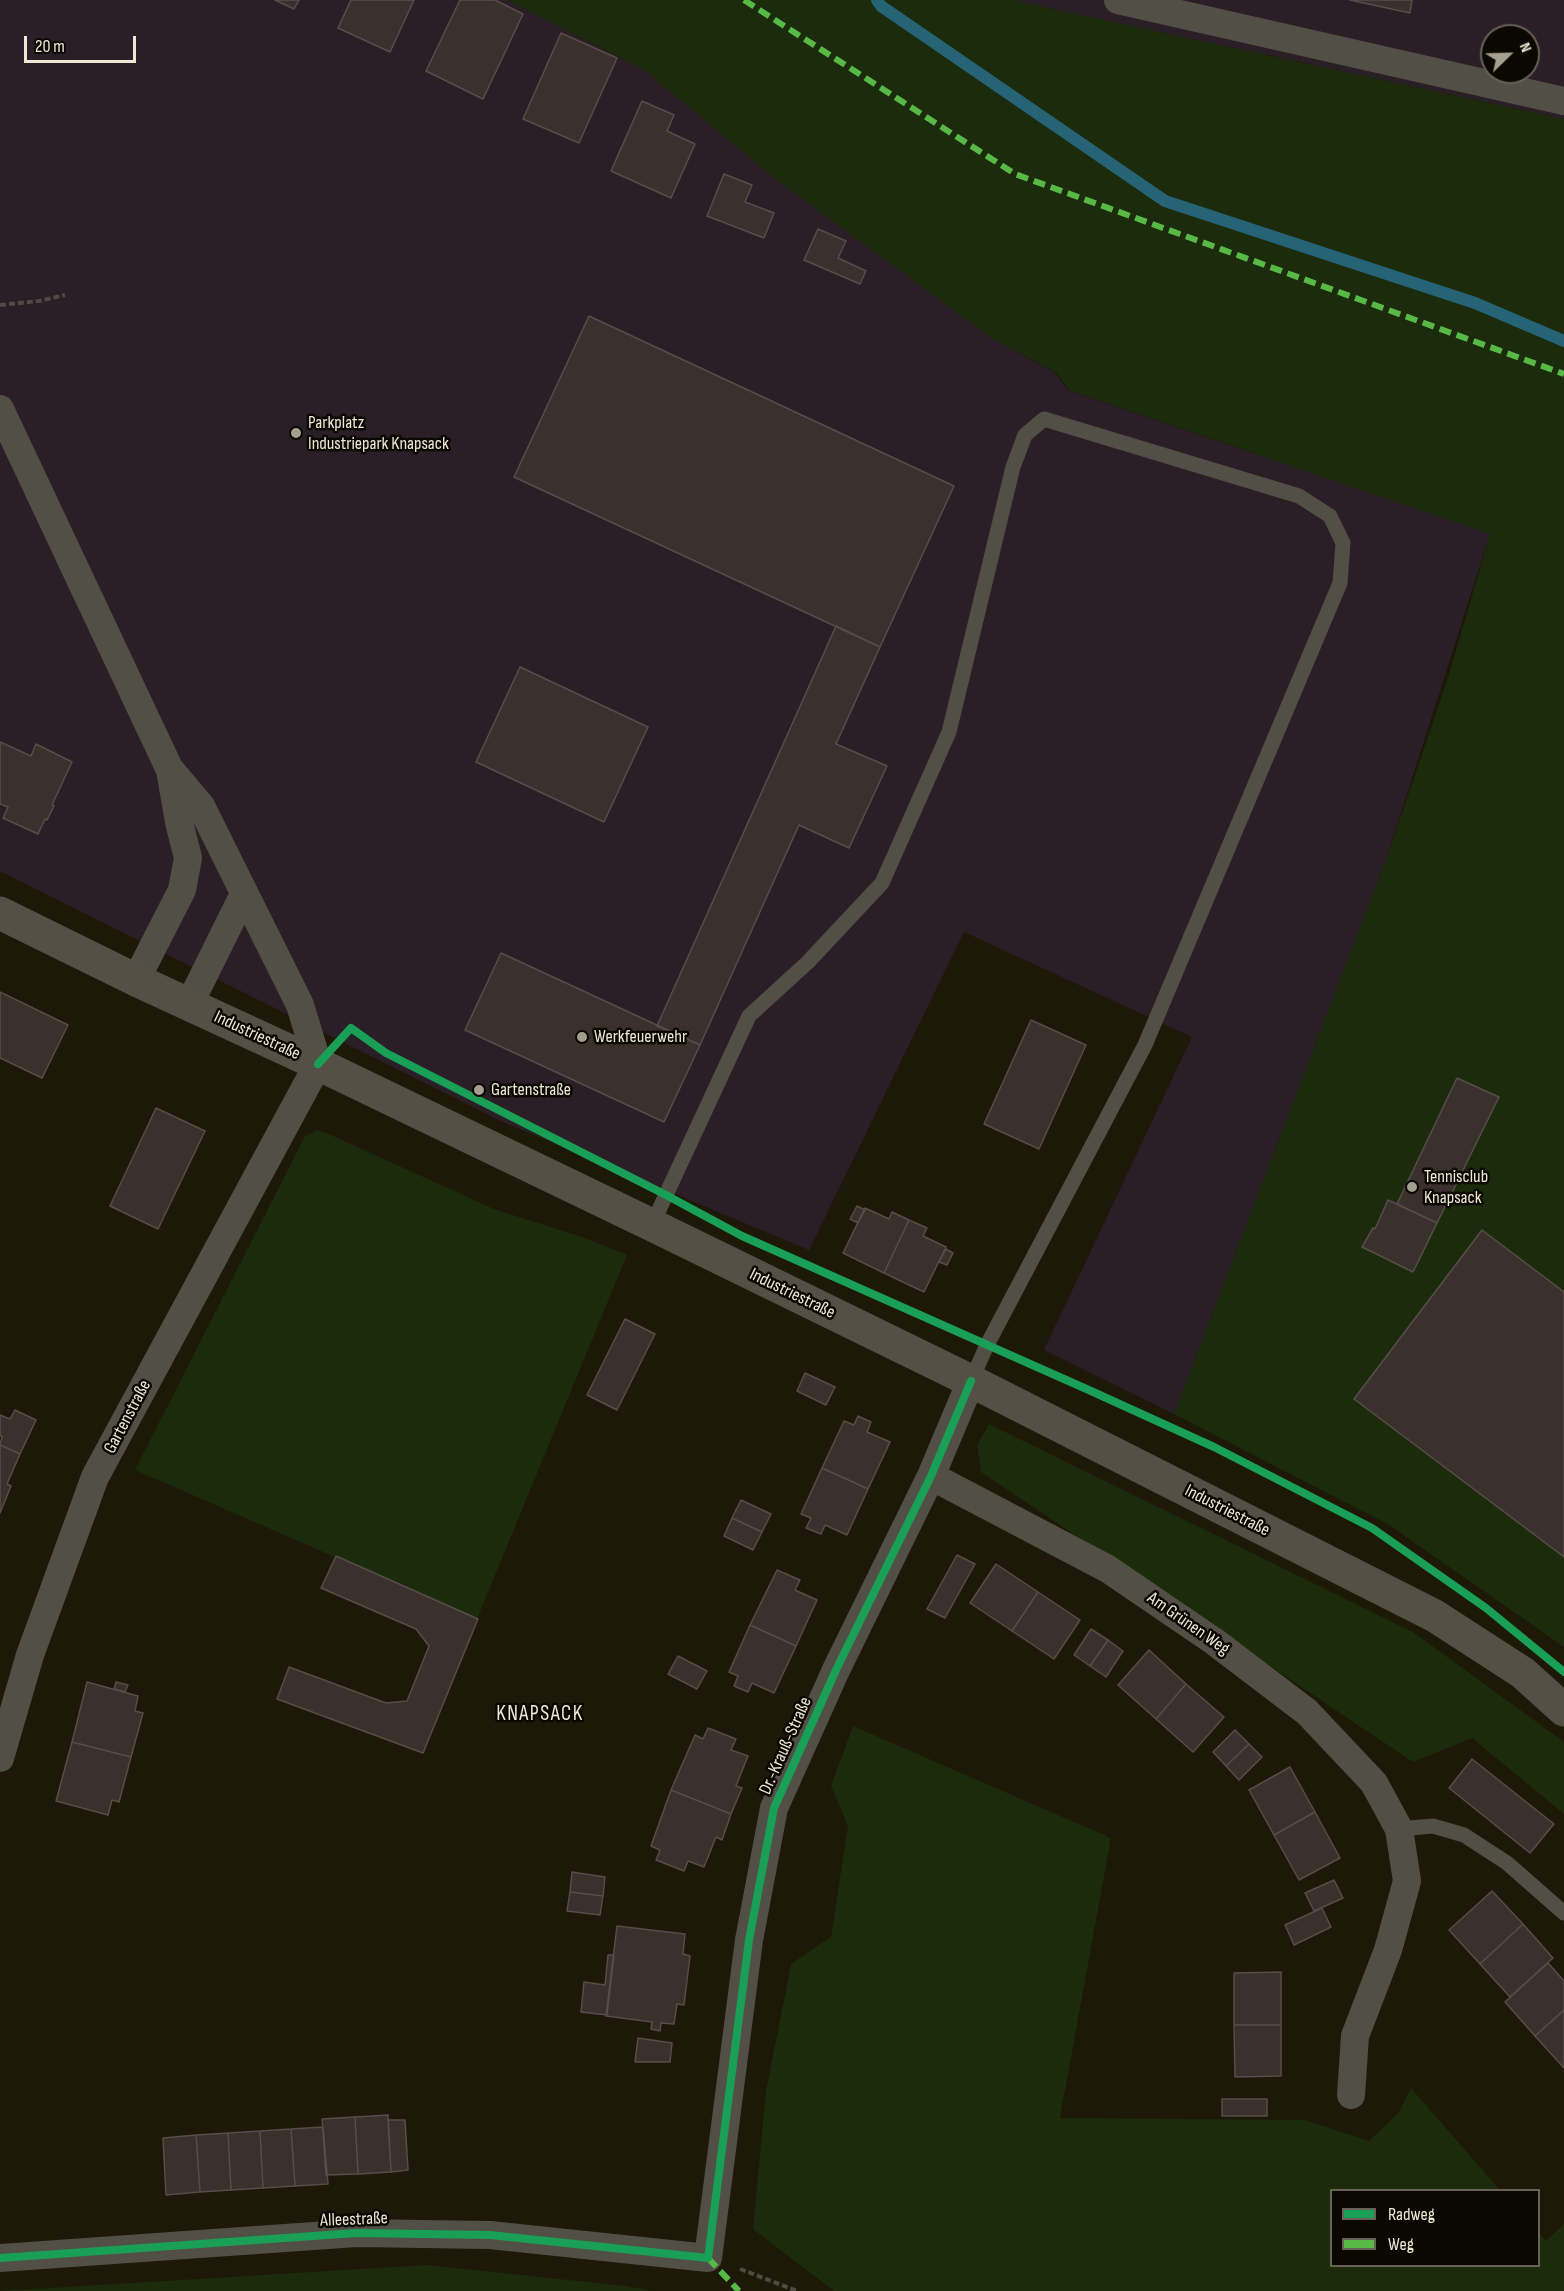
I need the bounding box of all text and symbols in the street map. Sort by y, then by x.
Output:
scale bar [27,24,140,62]
north arrow [1480,24,1540,84]
text: 20 m [35,36,65,57]
text: N [1515,40,1536,55]
place label: Parkplatz Industriepark Knapsack [308,412,449,454]
marker: Parkplatz Industriepark Knapsack [289,426,303,440]
street label: Industriestraße [210,1007,304,1065]
place label: Werkfeuerwehr [594,1026,687,1048]
marker: Werkfeuerwehr [575,1030,589,1044]
place label: Gartenstraße [491,1079,571,1101]
marker: Gartenstraße [472,1083,486,1097]
place label: Tennisclub Knapsack [1424,1166,1488,1208]
marker: Tennisclub Knapsack [1405,1180,1419,1194]
street label: Industriestraße [746,1264,838,1324]
street label: Gartenstraße [100,1377,156,1457]
street label: Industriestraße [1181,1480,1273,1542]
street label: Am Grünen Weg [1143,1588,1233,1660]
street label: Dr.-Krauß-Straße [755,1694,817,1798]
district label: KNAPSACK [496,1702,584,1728]
legend [1330,2189,1540,2267]
text: Radweg [1388,2204,1435,2225]
street label: Alleestraße [320,2208,388,2232]
text: Weg [1388,2234,1414,2255]

